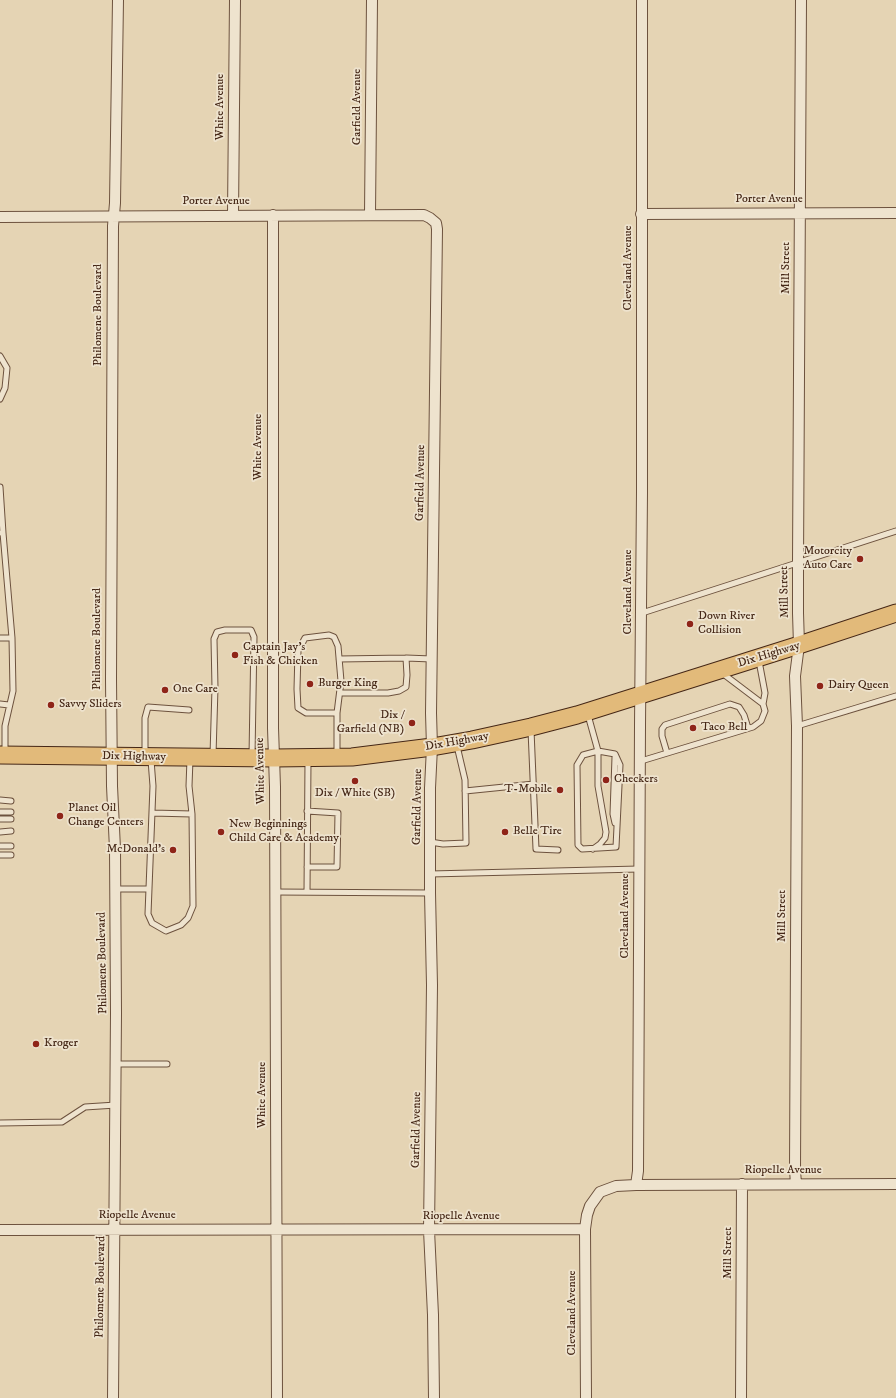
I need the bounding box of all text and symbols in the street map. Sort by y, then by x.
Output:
street label: Garfield Avenue [351,69,365,145]
street label: White Avenue [214,74,228,140]
street label: Porter Avenue [735,193,803,207]
street label: Porter Avenue [182,195,250,209]
street label: Cleveland Avenue [622,226,636,310]
street label: Mill Street [780,242,794,294]
street label: Philomene Boulevard [92,264,106,366]
street label: White Avenue [252,414,266,480]
street label: Garfield Avenue [413,445,429,521]
place label: Motorcity Auto Care [804,545,852,573]
street label: Cleveland Avenue [622,550,636,634]
marker: Motorcity Auto Care [855,554,865,564]
street label: Mill Street [777,566,793,618]
street label: Philomene Boulevard [91,588,105,690]
place label: Down River Collision [698,610,755,638]
marker: Down River Collision [685,619,695,629]
street label: Dix Highway [736,639,802,671]
place label: Captain Jay's Fish & Chicken [243,641,318,669]
marker: Captain Jay's Fish & Chicken [230,650,240,660]
place label: Burger King [318,677,377,691]
marker: Burger King [305,679,315,689]
place label: Dairy Queen [828,679,889,693]
marker: Dairy Queen [815,681,825,691]
place label: One Care [173,683,218,697]
marker: One Care [160,685,170,695]
place label: Savvy Sliders [59,698,122,712]
marker: Savvy Sliders [46,700,56,710]
place label: Dix / Garfield (NB) [337,709,404,737]
marker: Dix / Garfield (NB) [407,718,417,728]
place label: Taco Bell [701,721,747,735]
marker: Taco Bell [688,723,698,733]
street label: Dix Highway [424,729,490,755]
street label: White Avenue [253,738,269,804]
street label: Dix Highway [102,749,166,765]
street label: Garfield Avenue [410,769,426,845]
place label: Checkers [614,773,658,787]
marker: Checkers [601,775,611,785]
marker: Dix / White (SB) [350,776,360,786]
place label: T-Mobile [504,783,552,797]
marker: T-Mobile [555,785,565,795]
place label: Dix / White (SB) [315,787,395,801]
place label: Planet Oil Change Centers [68,802,143,830]
marker: Planet Oil Change Centers [55,811,65,821]
place label: New Beginnings Child Care & Academy [229,818,339,846]
place label: Belle Tire [513,825,562,839]
marker: New Beginnings Child Care & Academy [216,827,226,837]
marker: Belle Tire [500,827,510,837]
place label: McDonald's [106,843,165,857]
marker: McDonald's [168,845,178,855]
street label: Cleveland Avenue [619,874,633,958]
street label: Mill Street [776,890,790,942]
street label: Philomene Boulevard [95,912,111,1014]
place label: Kroger [44,1037,78,1051]
marker: Kroger [31,1039,41,1049]
street label: White Avenue [256,1062,270,1128]
street label: Garfield Avenue [409,1092,425,1168]
street label: Riopelle Avenue [744,1164,822,1178]
street label: Riopelle Avenue [98,1209,176,1223]
street label: Riopelle Avenue [422,1210,500,1224]
street label: Mill Street [722,1227,736,1279]
street label: Philomene Boulevard [93,1236,109,1338]
street label: Cleveland Avenue [566,1271,580,1355]

